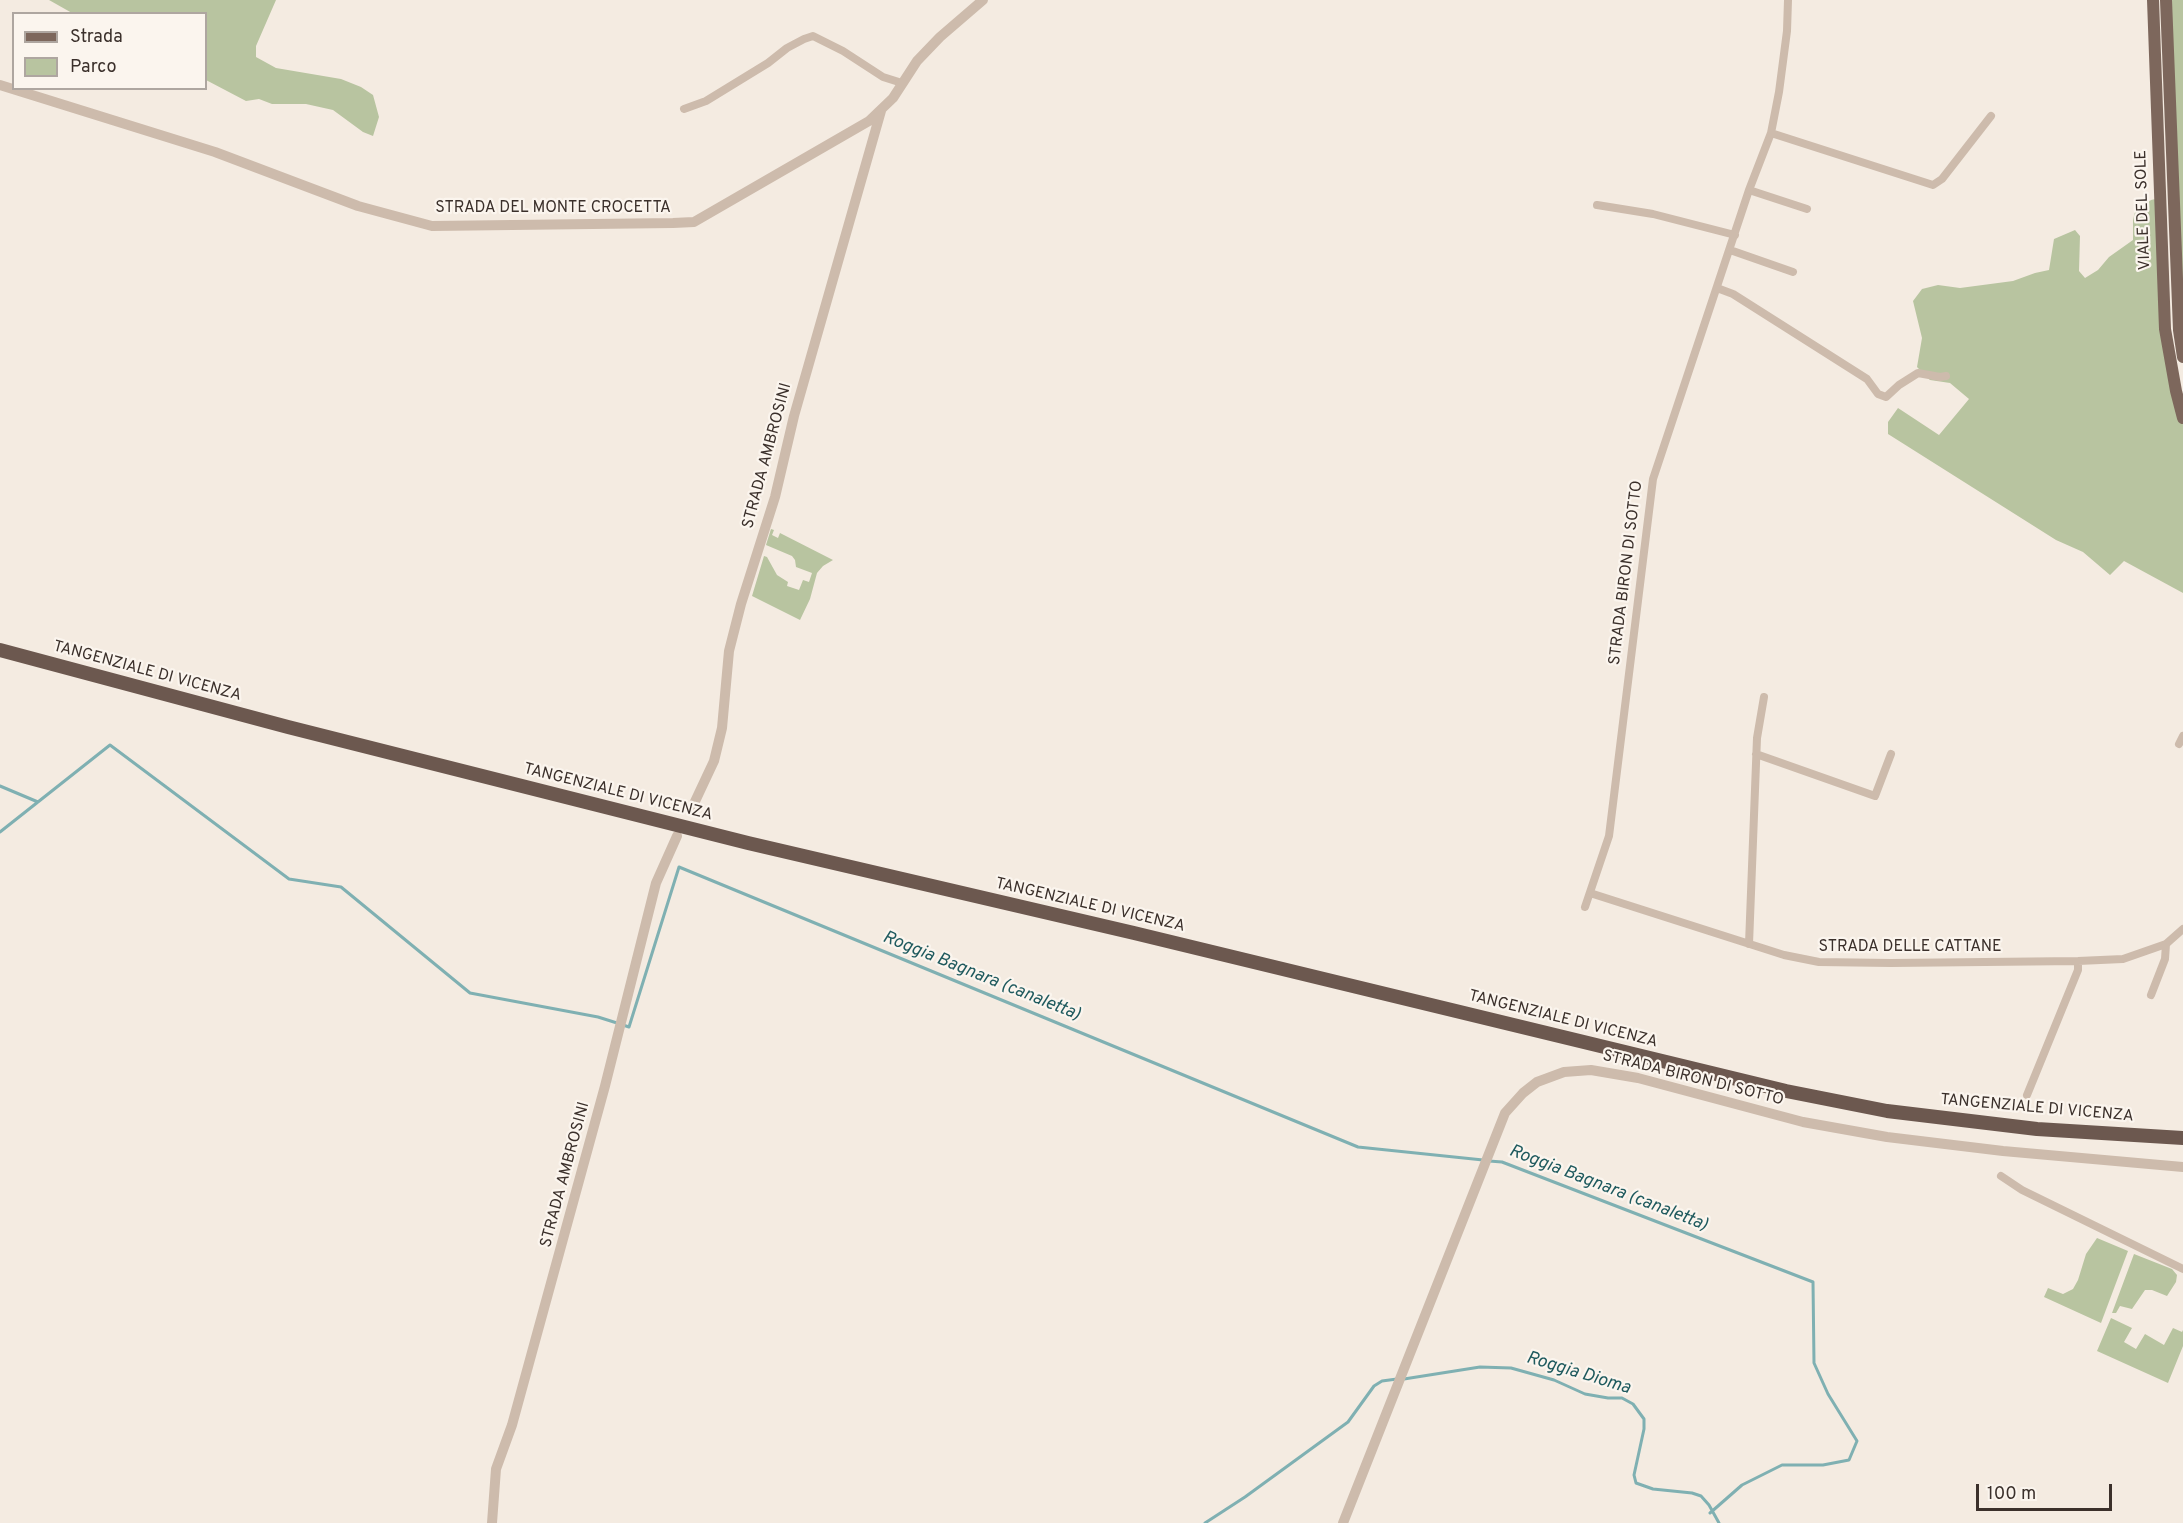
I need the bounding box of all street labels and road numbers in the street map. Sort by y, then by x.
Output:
street label: VIALE DEL SOLE [2132,150,2156,270]
street label: STRADA DEL MONTE CROCETTA [435,199,671,219]
street label: STRADA AMBROSINI [739,381,797,531]
street label: STRADA BIRON DI SOTTO [1606,480,1648,666]
street label: TANGENZIALE DI VICENZA [51,638,243,706]
street label: TANGENZIALE DI VICENZA [522,760,714,826]
street label: TANGENZIALE DI VICENZA [993,875,1187,937]
street label: STRADA DELLE CATTANE [1818,938,2002,958]
street label: TANGENZIALE DI VICENZA [1467,987,1659,1053]
street label: STRADA BIRON DI SOTTO [1601,1047,1785,1111]
street label: TANGENZIALE DI VICENZA [1940,1091,2134,1127]
street label: STRADA AMBROSINI [537,1100,595,1250]

